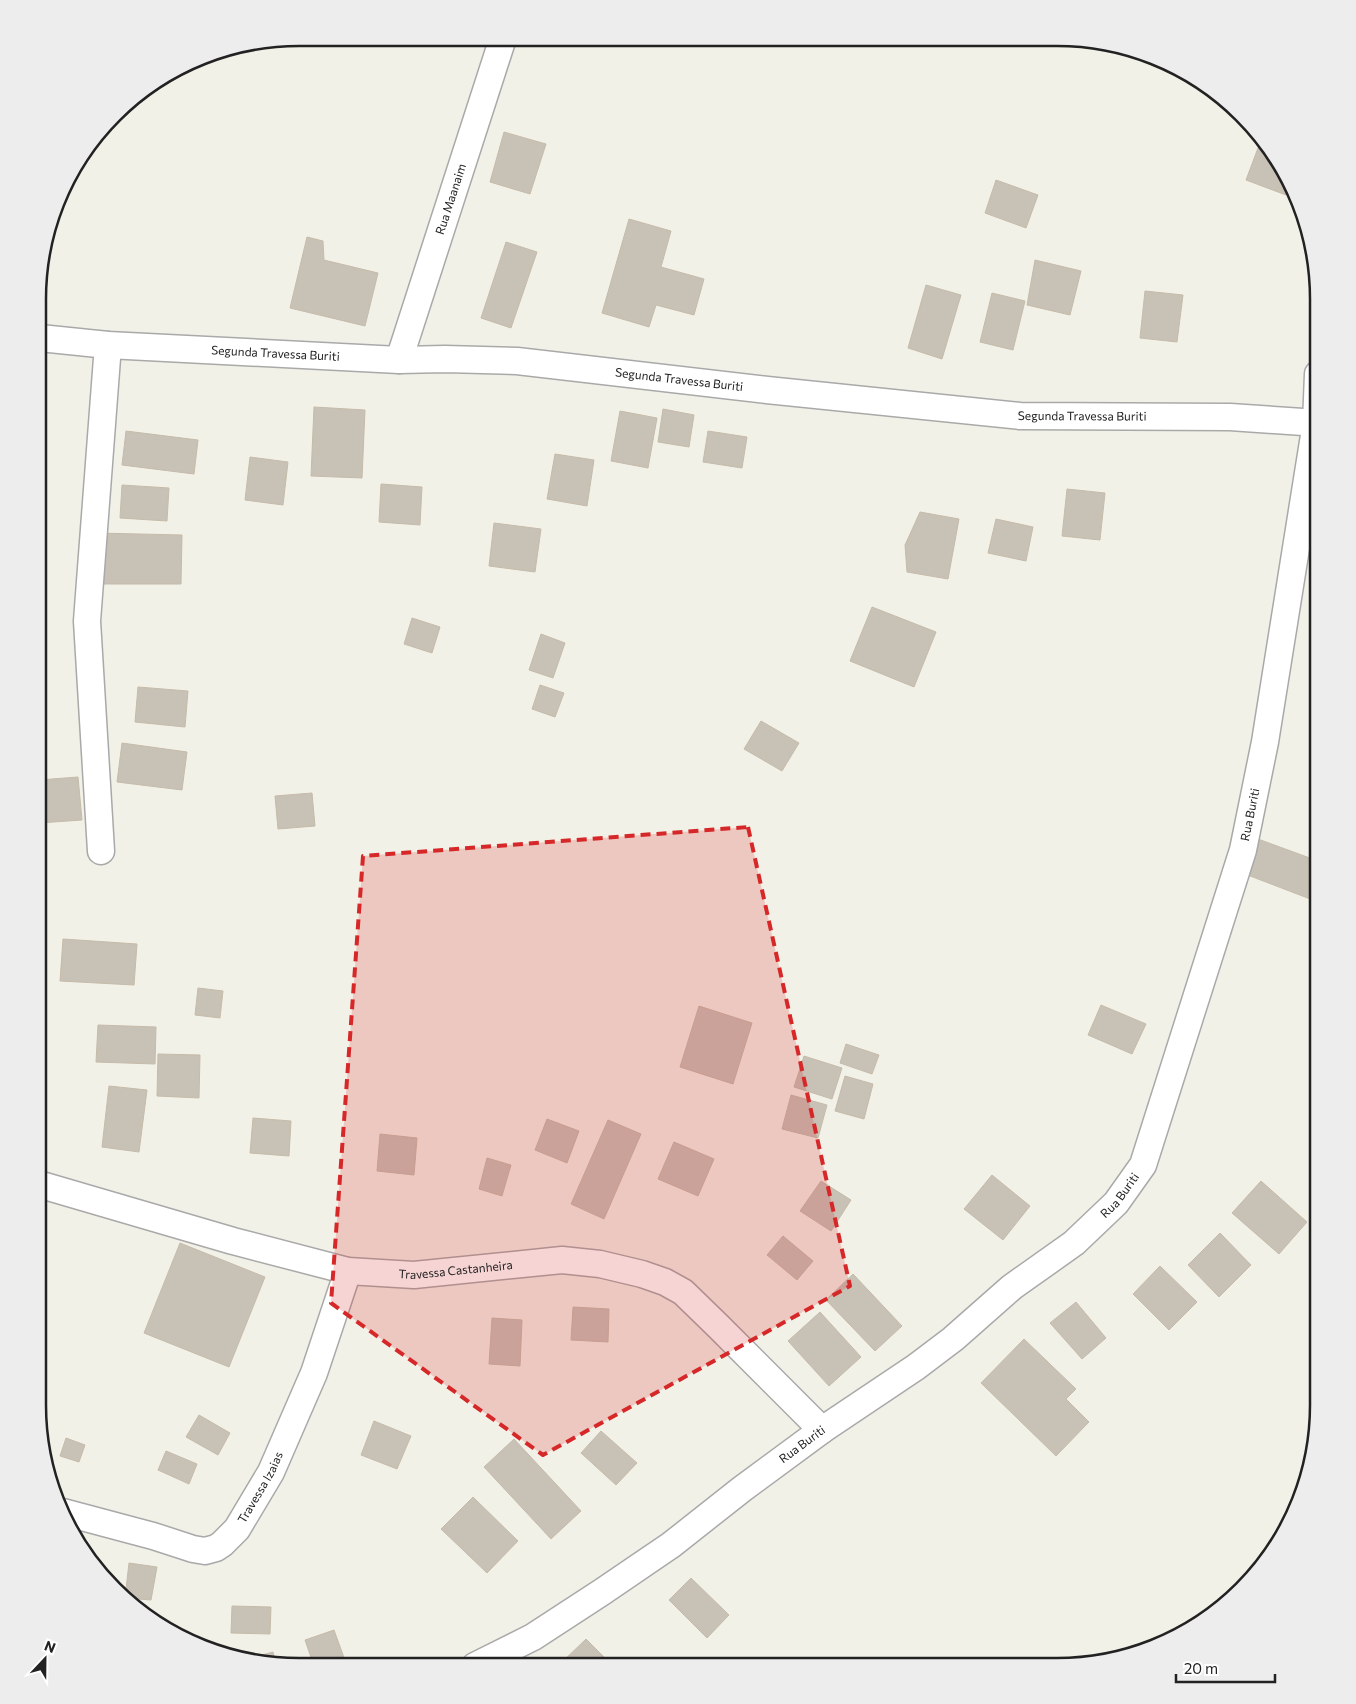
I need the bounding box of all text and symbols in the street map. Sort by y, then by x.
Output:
street label: Rua Maanaim [432,162,468,236]
street label: Segunda Travessa Buriti [211,342,340,363]
street label: Segunda Travessa Buriti [614,364,744,393]
street label: Segunda Travessa Buriti [1018,408,1147,423]
street label: Rua Buriti [1237,787,1261,842]
street label: Rua Buriti [1097,1170,1141,1220]
street label: Travessa Castanheira [398,1257,513,1281]
street label: Rua Buriti [776,1422,827,1465]
street label: Travessa Izaias [234,1449,285,1525]
north arrow [20,1634,70,1684]
text: N [42,1637,58,1656]
scale bar [1176,1652,1275,1684]
text: 20 m [1184,1659,1218,1677]

